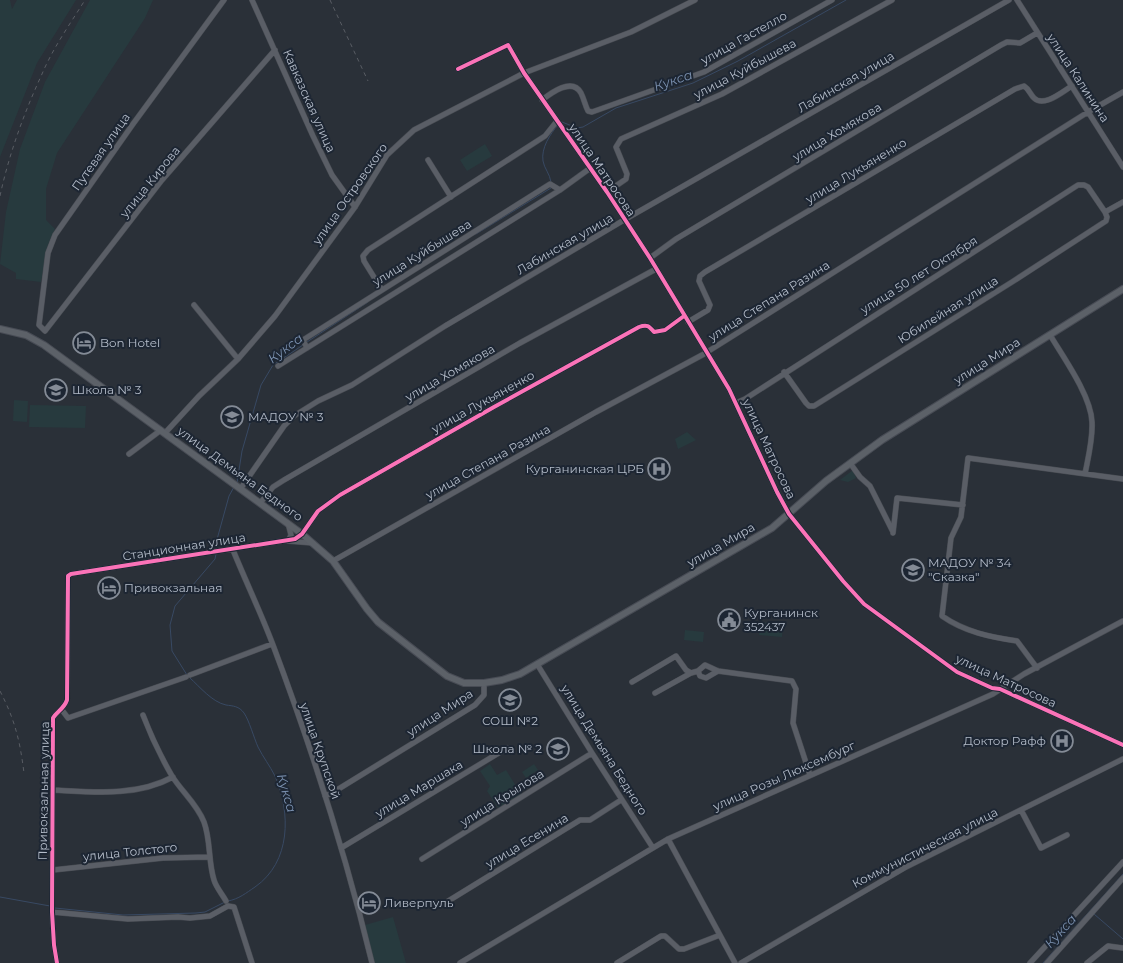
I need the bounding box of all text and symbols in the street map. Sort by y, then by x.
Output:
street label: улица Гастелло [697,7,790,68]
street label: улица Калинина [1043,30,1113,125]
street label: улица Куйбышева [690,35,799,102]
street label: Кавказская улица [280,47,339,155]
street label: Лабинская улица [795,48,897,115]
water label: Кукса [652,66,694,94]
street label: улица Хомякова [789,99,884,165]
street label: Путевая улица [68,110,133,194]
street label: улица Матросова [565,119,639,219]
street label: улица Лукьяненко [802,134,909,207]
street label: улица Островского [308,140,390,248]
street label: улица Кирова [116,143,183,221]
street label: Лабинская улица [514,210,616,277]
street label: улица Куйбышева [369,216,474,290]
street label: улица 50 лет Октября [857,232,980,317]
street label: улица Степана Разина [704,257,832,345]
street label: Юбилейная улица [895,273,1001,347]
hotel icon: Bon Hotel [71,330,97,356]
water label: Кукса [264,330,306,366]
street label: улица Мира [950,334,1023,387]
place label: Bon Hotel [100,335,160,350]
street label: улица Хомякова [401,341,497,405]
street label: улица Лукьяненко [428,367,537,437]
school or university icon: Школа № 3 [43,377,69,403]
place label: Школа № 3 [72,382,142,397]
street label: улица Матросова [739,395,799,501]
school or university icon: МАДОУ № 3 [219,404,245,430]
place label: МАДОУ № 3 [248,409,324,424]
street label: улица Степана Разина [422,421,553,503]
street label: улица Демьяна Бедного [174,422,306,524]
hospital icon: Курганинская ЦРБ [646,456,672,482]
place label: Курганинская ЦРБ [526,461,644,476]
street label: улица Мира [683,519,757,570]
street label: Станционная улица [121,529,247,564]
place label: МАДОУ № 34 "Сказка" [928,555,1012,584]
school or university icon: МАДОУ № 34 "Сказка" [900,557,926,583]
hotel icon: Привокзальная [96,575,122,601]
place label: Привокзальная [124,580,222,595]
place label: Курганинск 352437 [744,605,818,634]
public building icon: Курганинск 352437 [716,607,742,633]
street label: улица Матросова [953,650,1059,710]
street label: улица Демьяна Бедного [557,681,651,818]
street label: улица Мира [403,686,476,740]
school or university icon: СОШ №2 [497,687,523,713]
street label: улица Крупской [297,700,344,801]
place label: СОШ №2 [482,713,538,728]
street label: Привокзальная улица [35,721,52,861]
hospital icon: Доктор Рафф [1049,728,1075,754]
place label: Доктор Рафф [964,733,1046,748]
school or university icon: Школа № 2 [545,736,571,762]
street label: улица Розы Люксембург [709,737,857,814]
place label: Школа № 2 [472,741,542,756]
street label: улица Маршака [371,757,465,821]
street label: улица Крылова [456,766,546,830]
water label: Кукса [274,772,300,814]
street label: Коммунистическая улица [849,804,1000,891]
street label: улица Есенина [482,810,571,872]
street label: улица Толстого [81,839,178,864]
hotel icon: Ливерпуль [356,890,382,916]
place label: Ливерпуль [384,895,454,910]
water label: Кукса [1041,911,1079,951]

